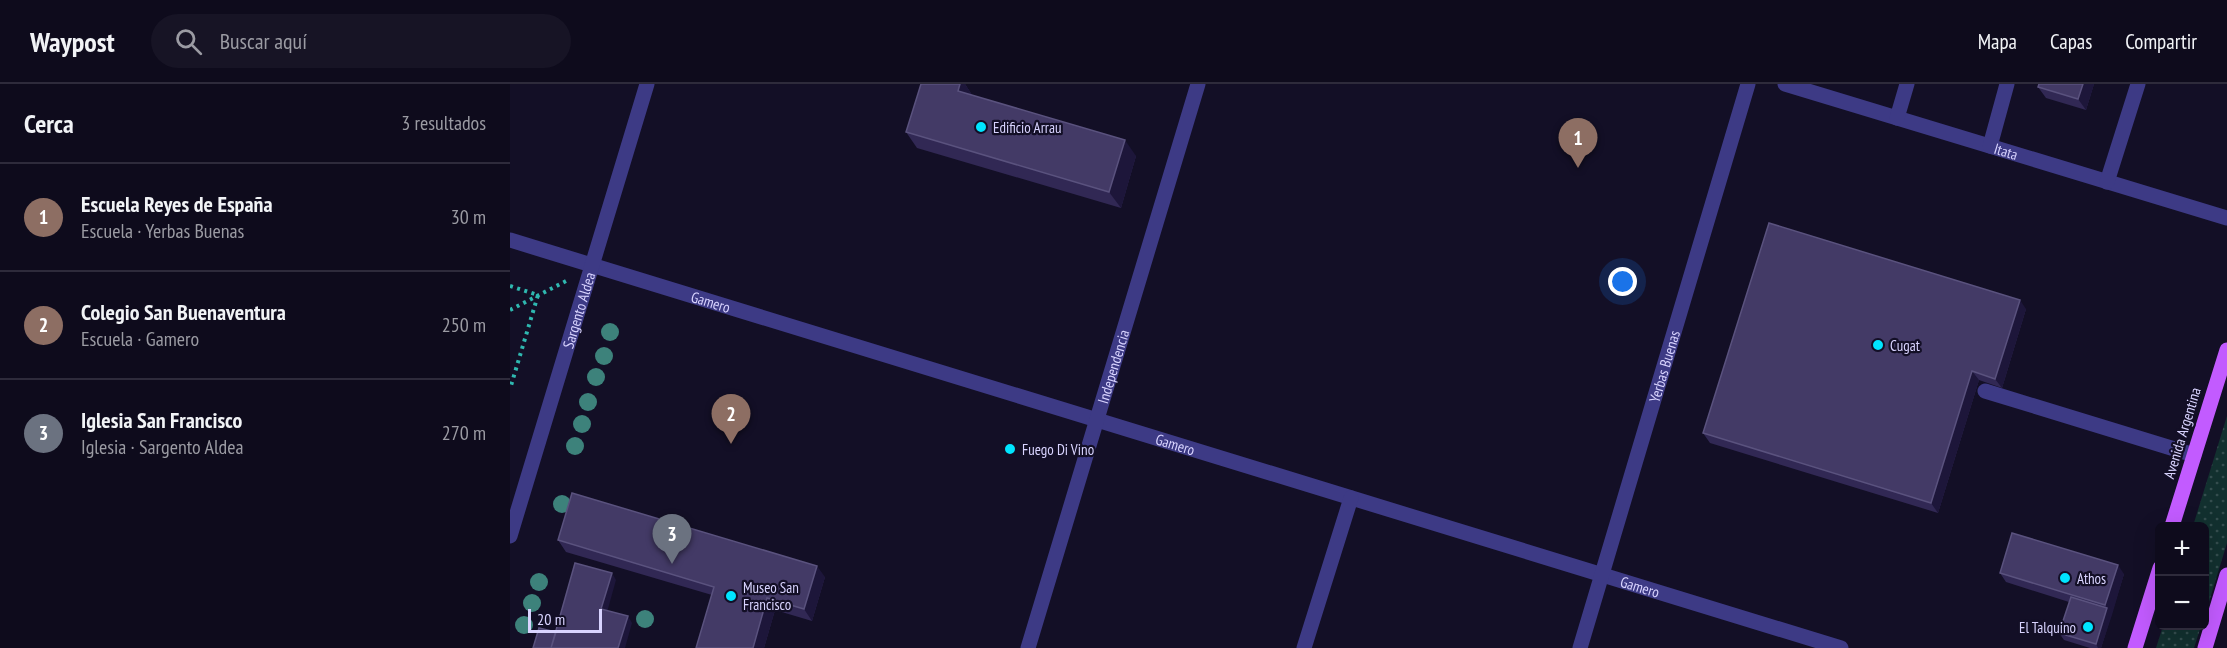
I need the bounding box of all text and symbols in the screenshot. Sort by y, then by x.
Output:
search box [151,14,571,68]
text: Waypost [30,23,115,60]
icon: search [172,25,205,58]
text: Buscar aquí [220,27,307,55]
text: Mapa [1978,28,2017,55]
text: Capas [2050,28,2092,55]
text: Compartir [2125,28,2197,55]
text: Cerca [24,107,74,140]
text: 3 resultados [401,110,486,136]
place label: Edificio Arrau [993,118,1061,137]
pin: 1 [1558,118,1598,168]
marker: Edificio Arrau [974,120,988,134]
street label: Itata [1992,138,2020,164]
text: Escuela Reyes de España [81,190,272,218]
text: 1 [39,204,48,230]
text: 30 m [451,204,486,230]
text: Escuela · Yerbas Buenas [81,218,244,244]
your location [1608,267,1637,296]
street label: Sargento Aldea [558,270,599,350]
street label: Gamero [689,287,733,316]
text: Colegio San Buenaventura [81,298,286,326]
text: 2 [39,312,48,338]
text: 250 m [442,312,486,338]
text: Escuela · Gamero [81,326,199,352]
street label: Independencia [1093,327,1133,406]
street label: Yerbas Buenas [1644,328,1684,405]
place label: Cugat [1890,336,1920,355]
marker: Cugat [1871,338,1885,352]
street label: Avenida Argentina [2159,385,2205,481]
pin: 2 [712,394,750,444]
text: Iglesia San Francisco [81,406,242,434]
text: 3 [39,420,48,446]
text: 270 m [442,420,486,446]
street label: Gamero [1154,429,1197,459]
text: Iglesia · Sargento Aldea [81,434,244,460]
place label: Fuego Di Vino [1022,440,1094,459]
marker: Fuego Di Vino [1003,442,1017,456]
pin: 3 [652,514,692,564]
map controls [2155,522,2209,630]
button: + [2155,522,2209,576]
place label: Athos [2077,569,2106,588]
street label: Gamero [1618,571,1662,601]
marker: Athos [2058,571,2072,585]
button: − [2155,576,2209,630]
place label: Museo San Francisco [743,578,799,614]
marker: Museo San Francisco [724,589,738,603]
scale bar [528,606,602,634]
text: 20 m [537,609,565,629]
place label: El Talquino [2019,618,2076,637]
marker: El Talquino [2081,620,2095,634]

